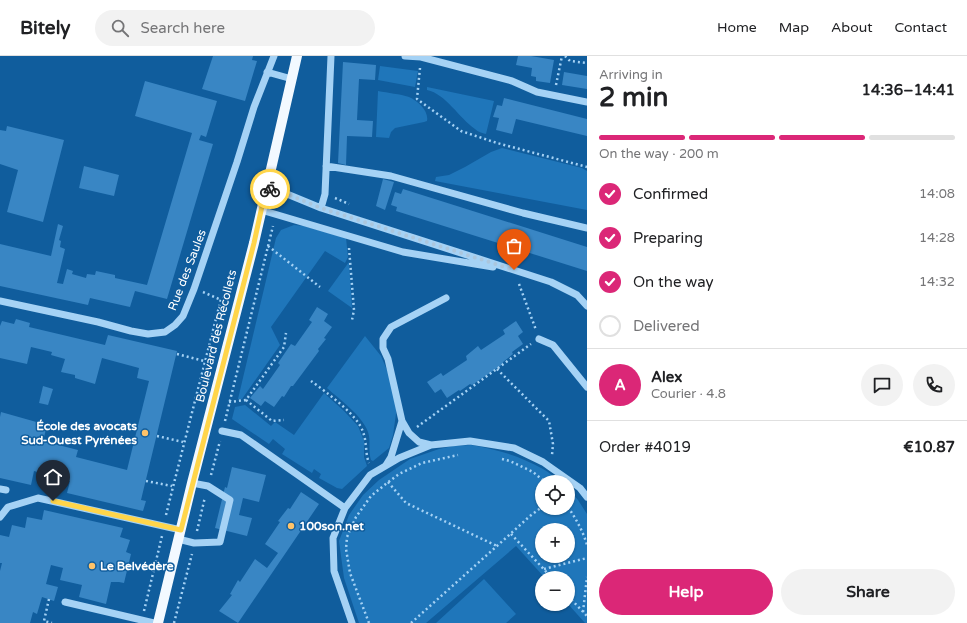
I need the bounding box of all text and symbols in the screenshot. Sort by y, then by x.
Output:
search box [95,10,375,46]
text: Bitely [20,17,71,39]
icon: search [109,17,131,39]
text: Search here [141,19,225,37]
text: Home [717,19,757,36]
text: Map [779,19,809,36]
text: About [831,19,873,36]
text: Contact [895,19,947,36]
text: Arriving in [599,67,663,83]
text: 14:36–14:41 [862,81,955,99]
text: 2 min [599,82,668,113]
text: On the way · 200 m [599,146,719,162]
courier [250,169,290,209]
icon: bike [259,178,281,200]
icon: check [599,183,621,205]
text: Confirmed [633,185,708,203]
text: 14:08 [919,186,955,202]
street label: Rue des Saules [165,227,209,313]
icon: check [599,227,621,249]
pin [497,229,531,270]
text: Preparing [633,229,703,247]
text: 14:28 [919,230,955,246]
icon: bag [503,235,525,257]
street label: Boulevard des Récollets [193,268,239,404]
icon: check [599,271,621,293]
text: On the way [633,273,713,291]
text: 14:32 [919,274,955,290]
text: Delivered [633,317,700,335]
button: chat [861,364,903,406]
button: phone [913,364,955,406]
text: Alex [651,368,682,386]
text: A [614,376,626,394]
text: Courier · 4.8 [651,386,726,402]
place label: École des avocats Sud-Ouest Pyrénées [21,419,137,448]
marker: École des avocats Sud-Ouest Pyrénées [140,428,150,438]
text: Order #4019 [599,438,691,456]
text: €10.87 [903,438,955,456]
pin [36,460,70,501]
icon: home [42,466,64,488]
map controls [535,475,575,611]
button: locate [535,475,575,515]
place label: 100son.net [299,519,364,533]
marker: 100son.net [286,521,296,531]
button: + [535,523,575,563]
place label: Le Belvédère [100,559,174,573]
marker: Le Belvédère [87,561,97,571]
button: Help [599,569,773,615]
button: Share [781,569,955,615]
button: − [535,571,575,611]

